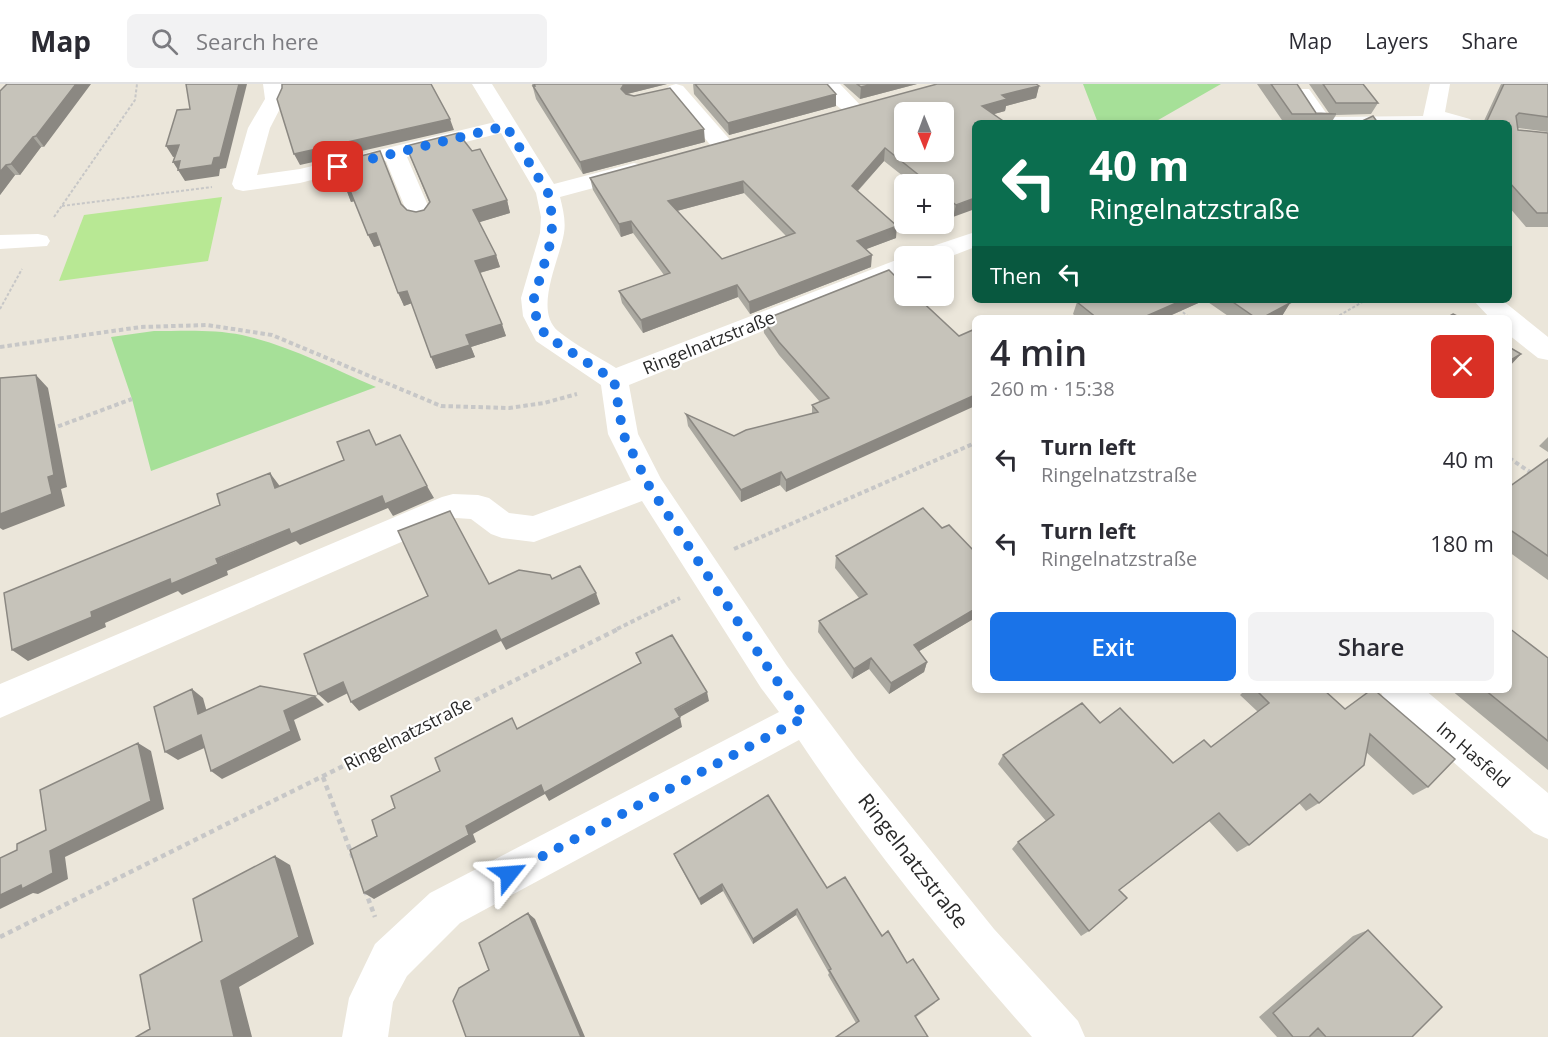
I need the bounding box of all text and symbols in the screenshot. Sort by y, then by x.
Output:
search box [127,14,547,68]
text: Map [30,22,91,60]
icon: search [148,25,181,58]
text: Search here [196,26,319,56]
text: Map [1289,27,1332,55]
text: Layers [1365,27,1429,55]
text: Share [1462,27,1518,55]
north arrow [894,102,954,162]
map controls [894,102,954,306]
text: 40 m [1089,136,1189,193]
pin [312,141,363,192]
icon: left [990,144,1068,222]
icon: arrive [321,150,354,183]
button: + [894,174,954,234]
text: Ringelnatzstraße [1089,190,1300,227]
button: − [894,246,954,306]
icon: left [1053,258,1086,291]
text: Then [990,260,1041,290]
street label: Ringelnatzstraße [639,305,778,380]
text: 4 min [990,328,1087,377]
button: close [1431,335,1494,398]
text: 260 m · 15:38 [990,375,1115,402]
text: Turn left [1041,431,1136,461]
icon: left [990,443,1023,476]
text: 40 m [1443,444,1494,474]
text: Ringelnatzstraße [1041,461,1197,488]
text: Turn left [1041,515,1136,545]
icon: left [990,527,1023,560]
text: 180 m [1430,528,1494,558]
text: Ringelnatzstraße [1041,545,1197,572]
button: Exit [990,612,1236,681]
button: Share [1248,612,1494,681]
street label: Ringelnatzstraße [339,690,476,776]
street label: Im Hasfeld [1432,716,1515,793]
street label: Ringelnatzstraße [852,787,975,934]
position arrow [477,842,541,906]

